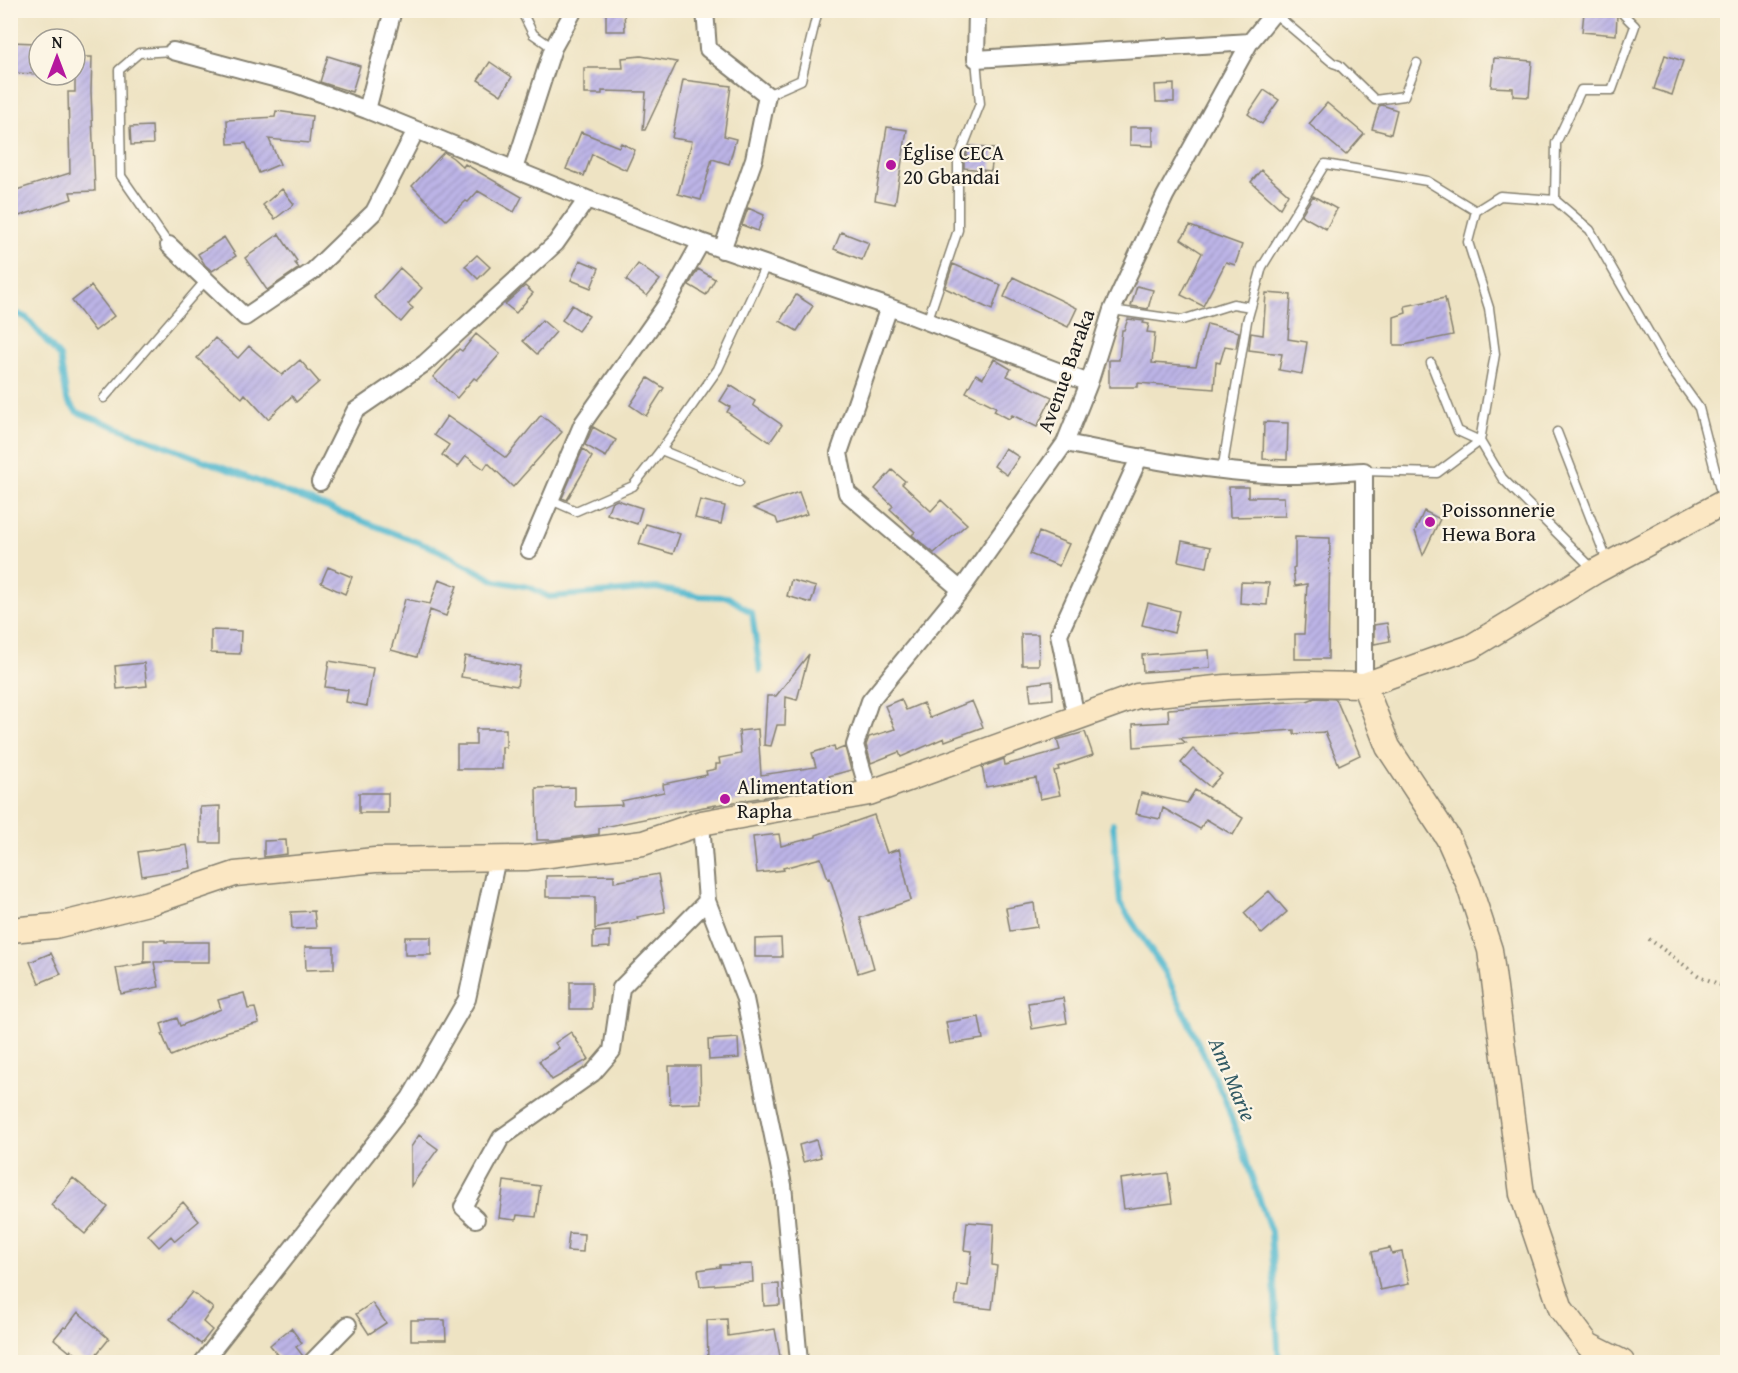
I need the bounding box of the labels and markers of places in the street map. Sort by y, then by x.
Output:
place label: Église CECA 20 Gbandai [903,137,1005,192]
marker: Église CECA 20 Gbandai [884,158,898,172]
place label: Poissonnerie Hewa Bora [1442,494,1555,549]
marker: Poissonnerie Hewa Bora [1423,515,1437,529]
place label: Alimentation Rapha [737,771,854,826]
marker: Alimentation Rapha [718,792,732,806]

